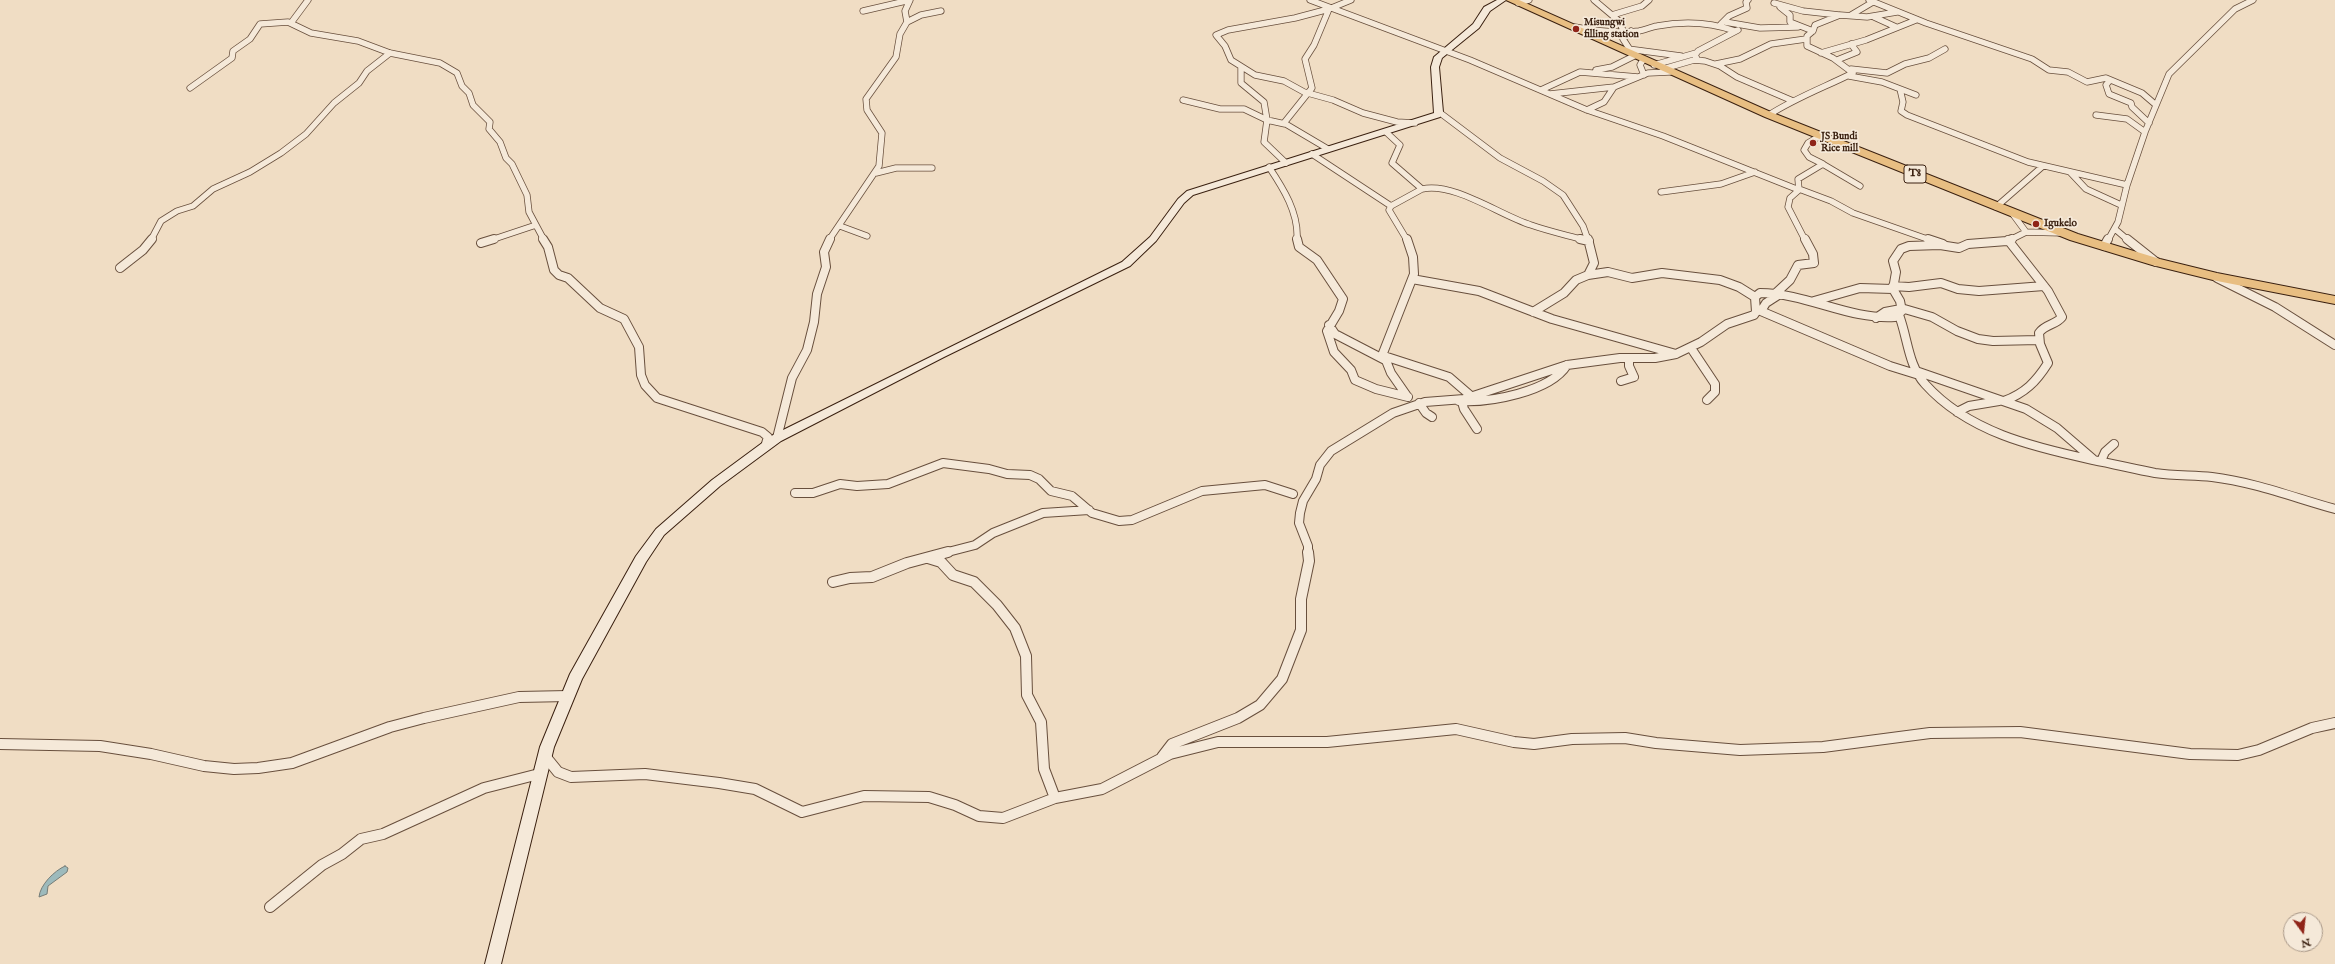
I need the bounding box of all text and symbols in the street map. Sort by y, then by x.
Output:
place label: Misungwi filling station [1584,17,1639,40]
marker: Misungwi filling station [1571,24,1581,34]
place label: JS Bundi Rice mill [1821,131,1858,154]
marker: JS Bundi Rice mill [1808,138,1818,148]
road number: T8 [1904,165,1926,183]
place label: Igukelo [2044,218,2077,230]
marker: Igukelo [2031,219,2041,229]
north arrow [2283,912,2323,952]
text: N [2299,935,2312,951]

